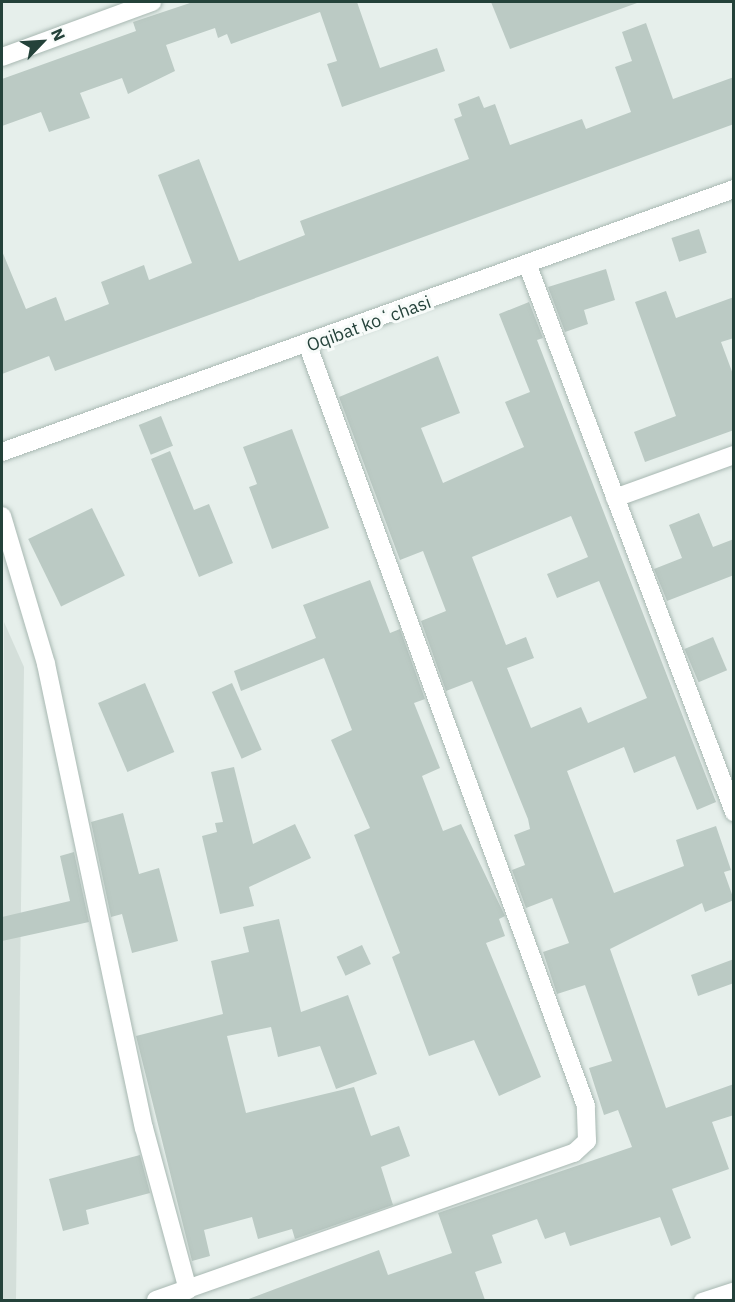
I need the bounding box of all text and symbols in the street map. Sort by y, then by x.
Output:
north arrow [12,12,72,72]
text: N [47,25,70,44]
street label: Oqibat koʻchasi [304,292,434,356]

